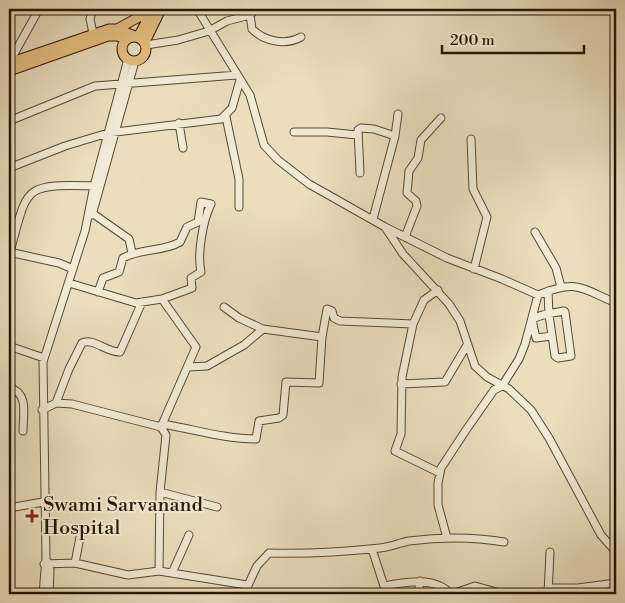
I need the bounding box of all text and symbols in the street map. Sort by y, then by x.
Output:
scale bar [442,22,585,54]
text: 200 m [450,31,495,50]
place label: Swami Sarvanand Hospital [43,493,203,541]
marker: Swami Sarvanand Hospital [25,509,39,523]

